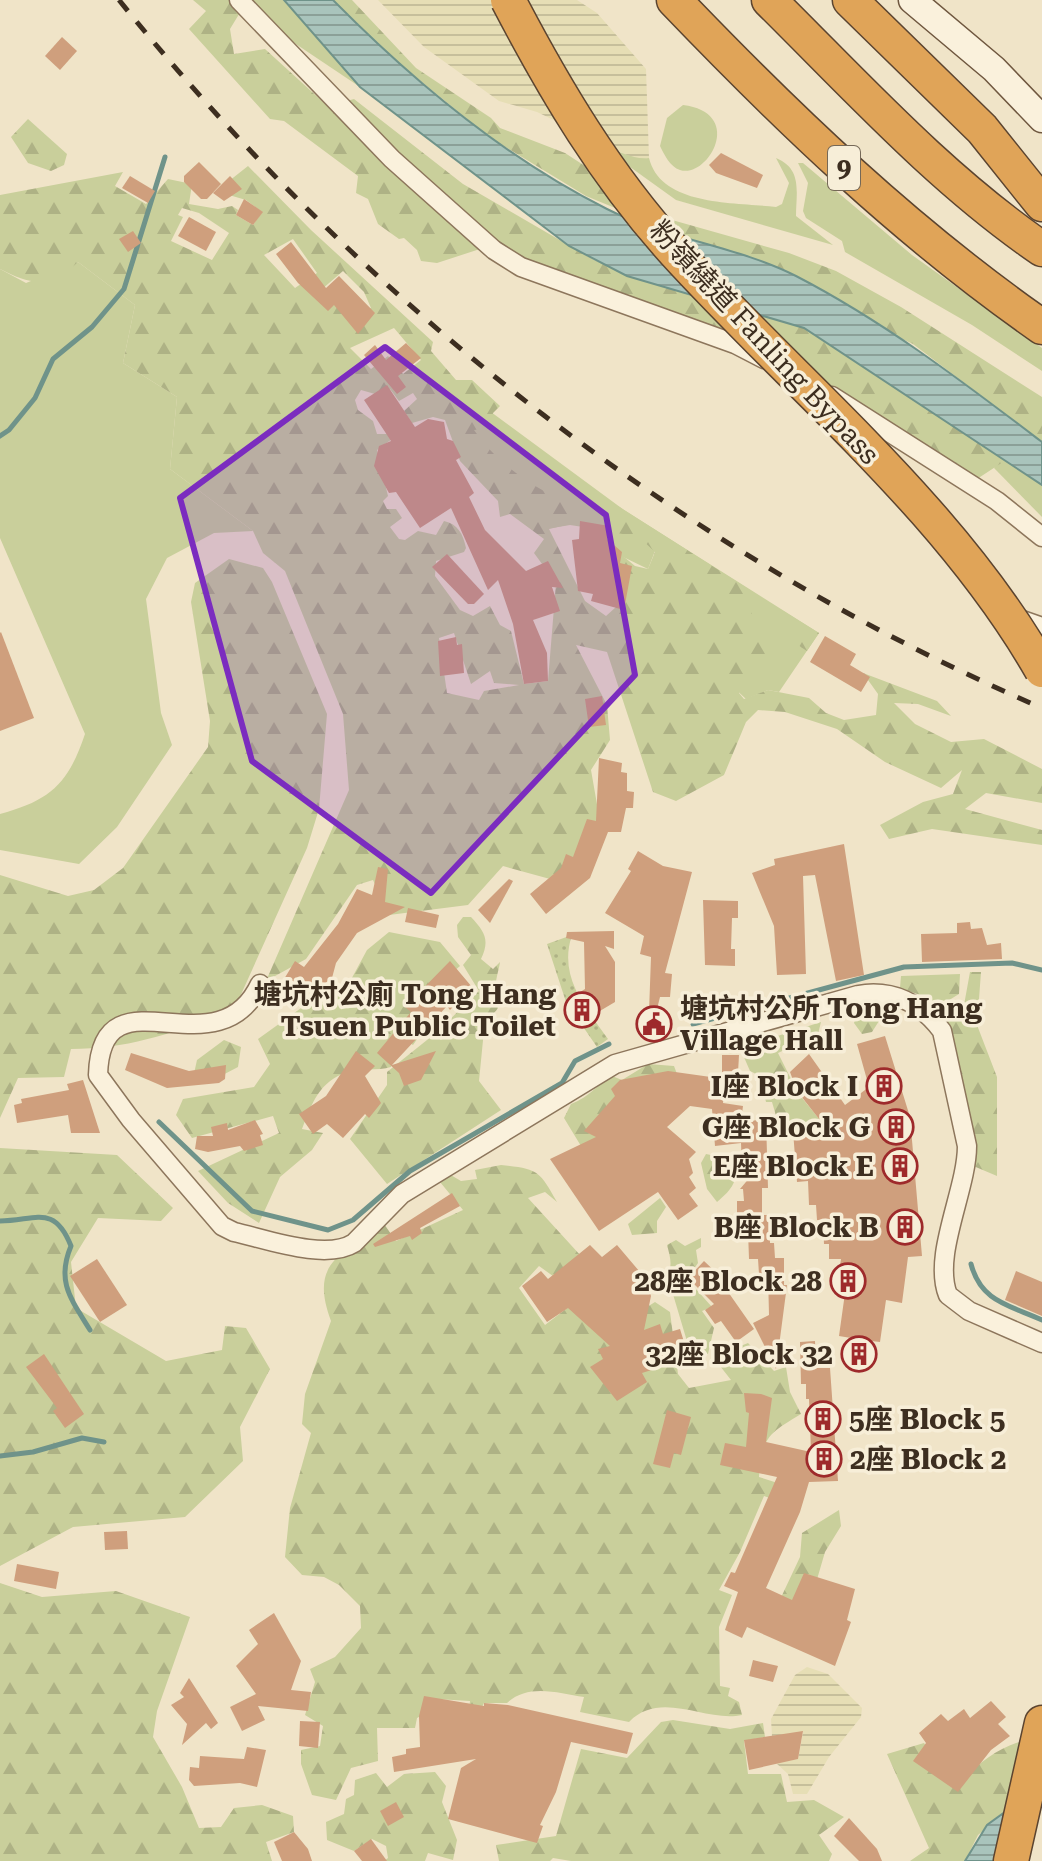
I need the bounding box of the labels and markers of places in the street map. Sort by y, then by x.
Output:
place label: 塘坑村公廁 Tong Hang Tsuen Public Toilet [254,978,557,1043]
building icon: 塘坑村公廁 Tong Hang Tsuen Public Toilet [563,991,601,1029]
place label: 塘坑村公所 Tong Hang Village Hall [680,992,983,1057]
public building icon: 塘坑村公所 Tong Hang Village Hall [635,1005,673,1043]
building icon: I座 Block I [865,1067,903,1105]
place label: I座 Block I [711,1070,858,1103]
building icon: G座 Block G [877,1108,915,1146]
place label: G座 Block G [702,1111,870,1144]
building icon: E座 Block E [881,1147,919,1185]
place label: E座 Block E [713,1150,874,1183]
building icon: B座 Block B [886,1208,924,1246]
place label: B座 Block B [714,1211,879,1244]
building icon: 28座 Block 28 [829,1262,867,1300]
place label: 28座 Block 28 [634,1265,822,1298]
building icon: 32座 Block 32 [840,1335,878,1373]
place label: 32座 Block 32 [645,1338,833,1371]
building icon: 5座 Block 5 [804,1400,842,1438]
place label: 5座 Block 5 [849,1403,1005,1436]
building icon: 2座 Block 2 [805,1440,843,1478]
place label: 2座 Block 2 [850,1443,1006,1476]

